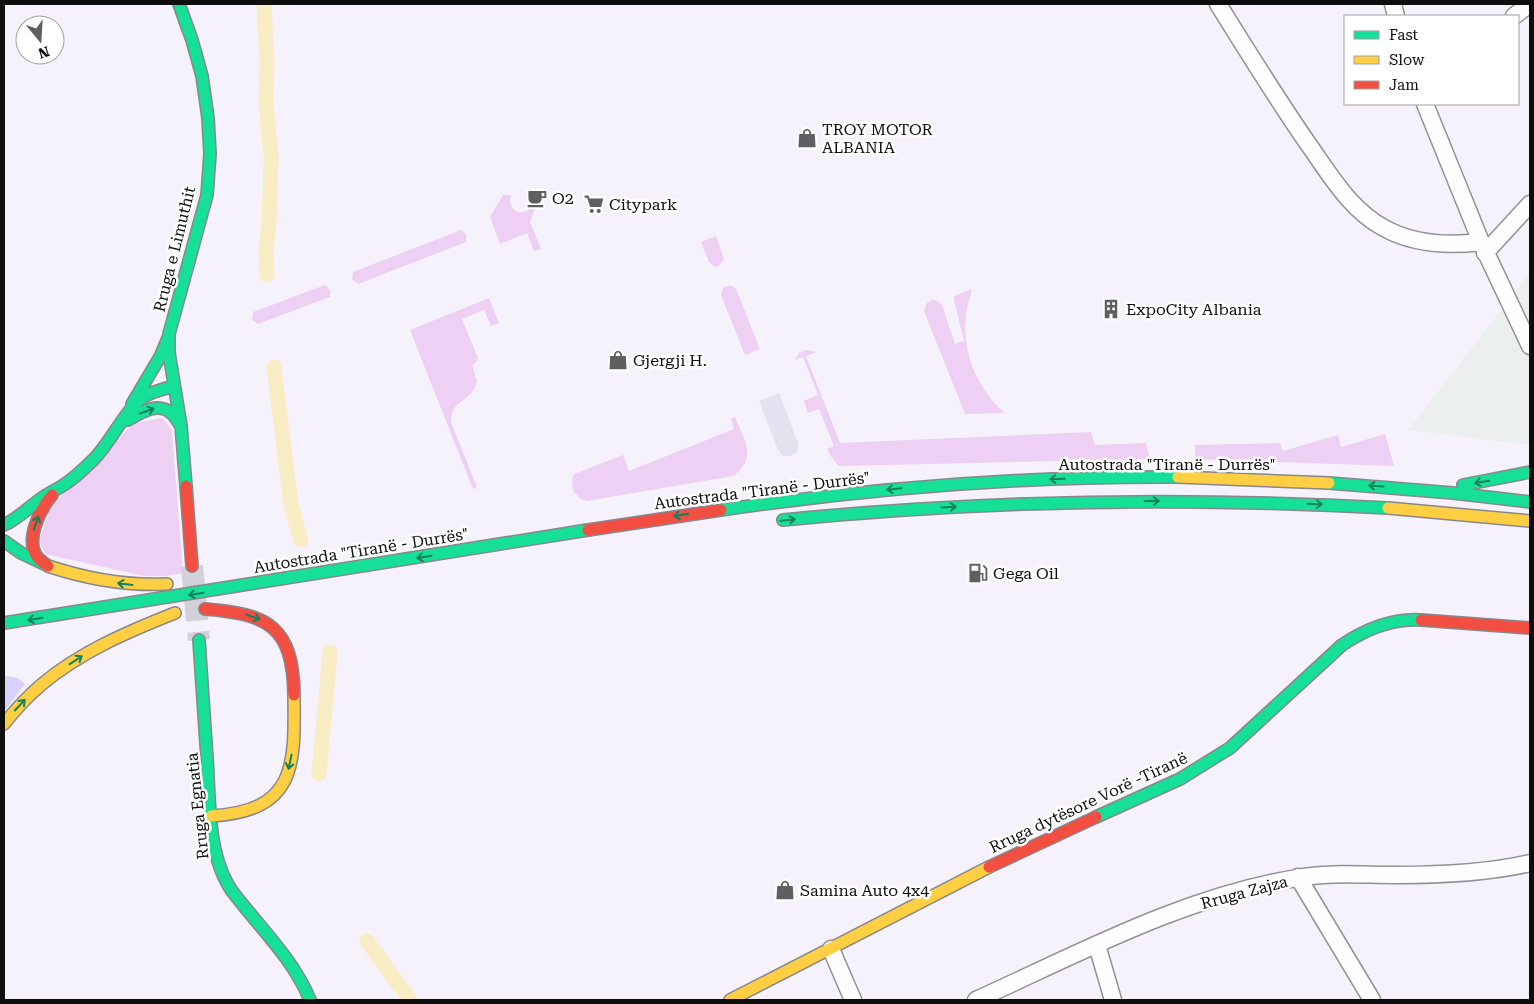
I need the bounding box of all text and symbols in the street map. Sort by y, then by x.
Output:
north arrow [15,15,65,65]
legend [1344,15,1519,105]
text: Fast [1389,26,1419,44]
text: N [36,43,52,62]
text: Slow [1389,51,1425,69]
text: Jam [1389,76,1419,94]
place label: TROY MOTOR ALBANIA [822,120,933,157]
shop icon: TROY MOTOR ALBANIA [796,127,818,149]
street label: Rruga e Limuthit [150,184,199,314]
cafe icon: O2 [526,187,548,209]
place label: O2 [552,189,574,208]
supermarket icon: Citypark [583,193,605,215]
place label: Citypark [609,195,677,214]
building icon: ExpoCity Albania [1100,298,1122,320]
place label: ExpoCity Albania [1126,300,1262,319]
shop icon: Gjergji H. [607,349,629,371]
place label: Gjergji H. [633,351,707,370]
one-way arrow [139,406,155,415]
street label: Autostrada "Tiranë - Durrës" [1058,455,1276,474]
street label: Autostrada "Tiranë - Durrës" [653,468,871,513]
one-way arrow [1049,475,1065,484]
one-way arrow [1475,477,1491,487]
one-way arrow [1369,482,1385,491]
one-way arrow [887,484,903,494]
one-way arrow [1144,496,1160,506]
one-way arrow [1306,499,1322,509]
one-way arrow [941,502,957,511]
one-way arrow [674,511,690,521]
one-way arrow [779,515,795,525]
one-way arrow [32,516,41,532]
street label: Autostrada "Tiranë - Durrës" [252,524,470,577]
one-way arrow [416,552,432,562]
fuel station icon: Gega Oil [967,562,989,584]
place label: Gega Oil [993,564,1059,583]
one-way arrow [117,579,133,589]
one-way arrow [188,589,204,599]
one-way arrow [245,613,260,622]
one-way arrow [27,614,43,624]
one-way arrow [69,654,83,664]
one-way arrow [14,699,26,712]
street label: Rruga dytësore Vorë -Tiranë [986,748,1190,857]
street label: Rruga Egnatia [182,751,213,860]
one-way arrow [285,753,294,769]
street label: Rruga Zajza [1199,872,1290,913]
shop icon: Samina Auto 4x4 [774,879,796,901]
place label: Samina Auto 4x4 [800,881,929,900]

